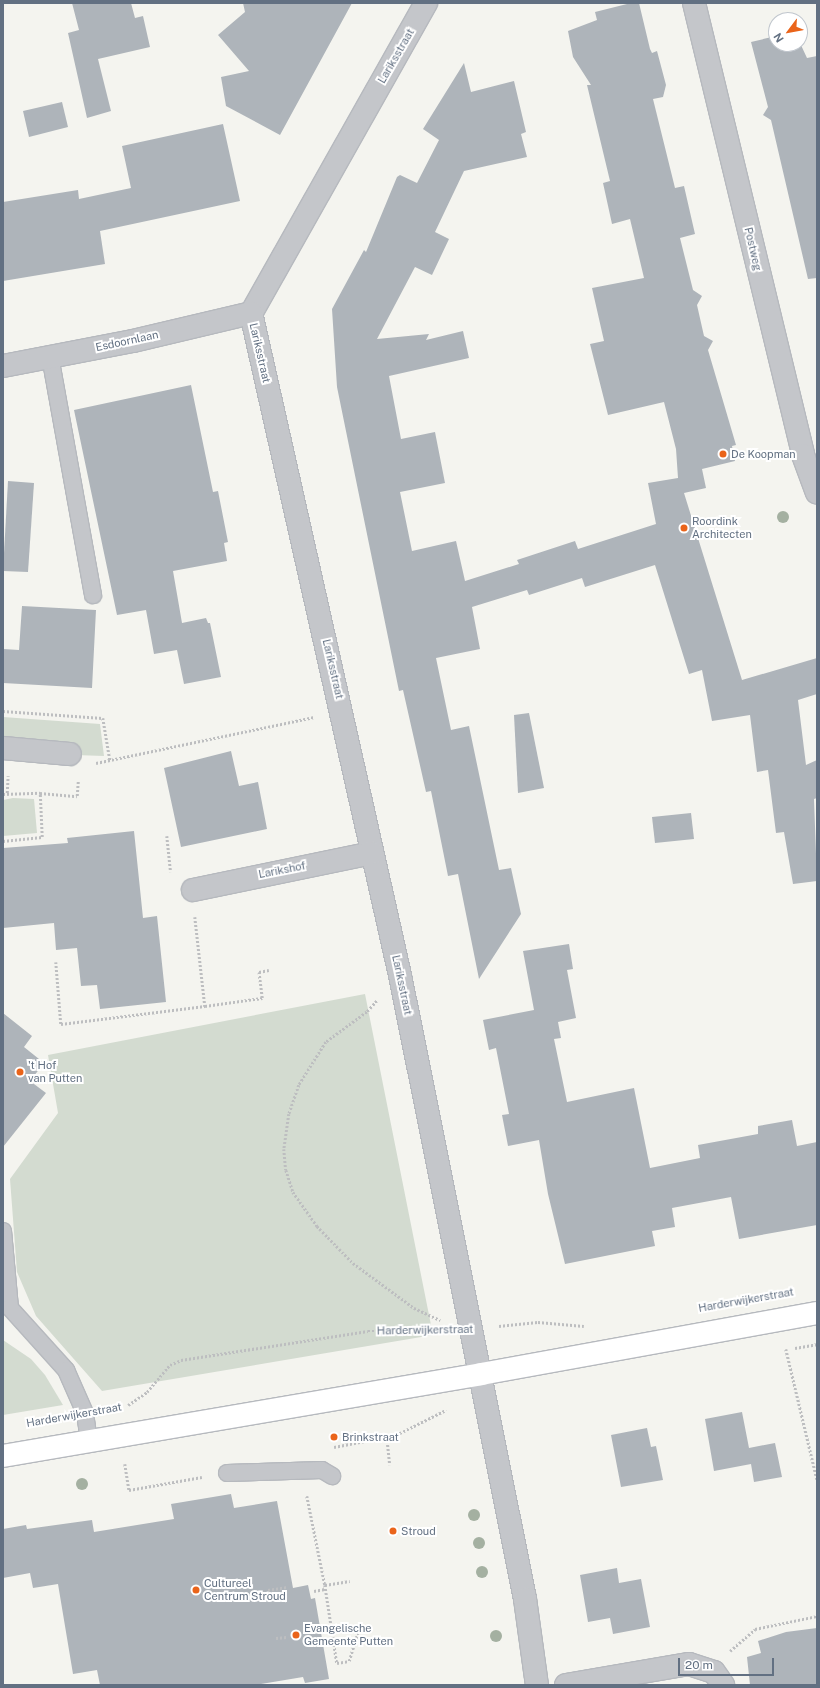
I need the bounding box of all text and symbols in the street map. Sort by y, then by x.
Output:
north arrow [768,12,808,52]
street label: Lariksstraat [375,26,417,86]
text: N [771,31,786,45]
street label: Postweg [742,226,764,272]
street label: Lariksstraat [247,322,273,384]
street label: Esdoornlaan [94,328,160,354]
place label: De Koopman [731,447,796,461]
marker: De Koopman [718,449,728,459]
place label: Roordink Architecten [692,515,752,541]
marker: Roordink Architecten [679,523,689,533]
street label: Lariksstraat [320,638,346,700]
street label: Larikshof [257,859,307,881]
street label: Lariksstraat [389,954,415,1016]
place label: 't Hof van Putten [28,1059,82,1085]
marker: 't Hof van Putten [15,1067,25,1077]
street label: Harderwijkerstraat [697,1285,795,1315]
street label: Harderwijkerstraat [377,1323,473,1337]
street label: Harderwijkerstraat [25,1400,123,1430]
place label: Brinkstraat [342,1430,399,1444]
marker: Brinkstraat [329,1432,339,1442]
place label: Stroud [401,1524,436,1538]
marker: Stroud [388,1526,398,1536]
place label: Cultureel Centrum Stroud [204,1577,286,1603]
marker: Cultureel Centrum Stroud [191,1585,201,1595]
place label: Evangelische Gemeente Putten [304,1622,393,1648]
marker: Evangelische Gemeente Putten [291,1630,301,1640]
scale bar [680,1650,776,1676]
text: 20 m [685,1658,713,1672]

